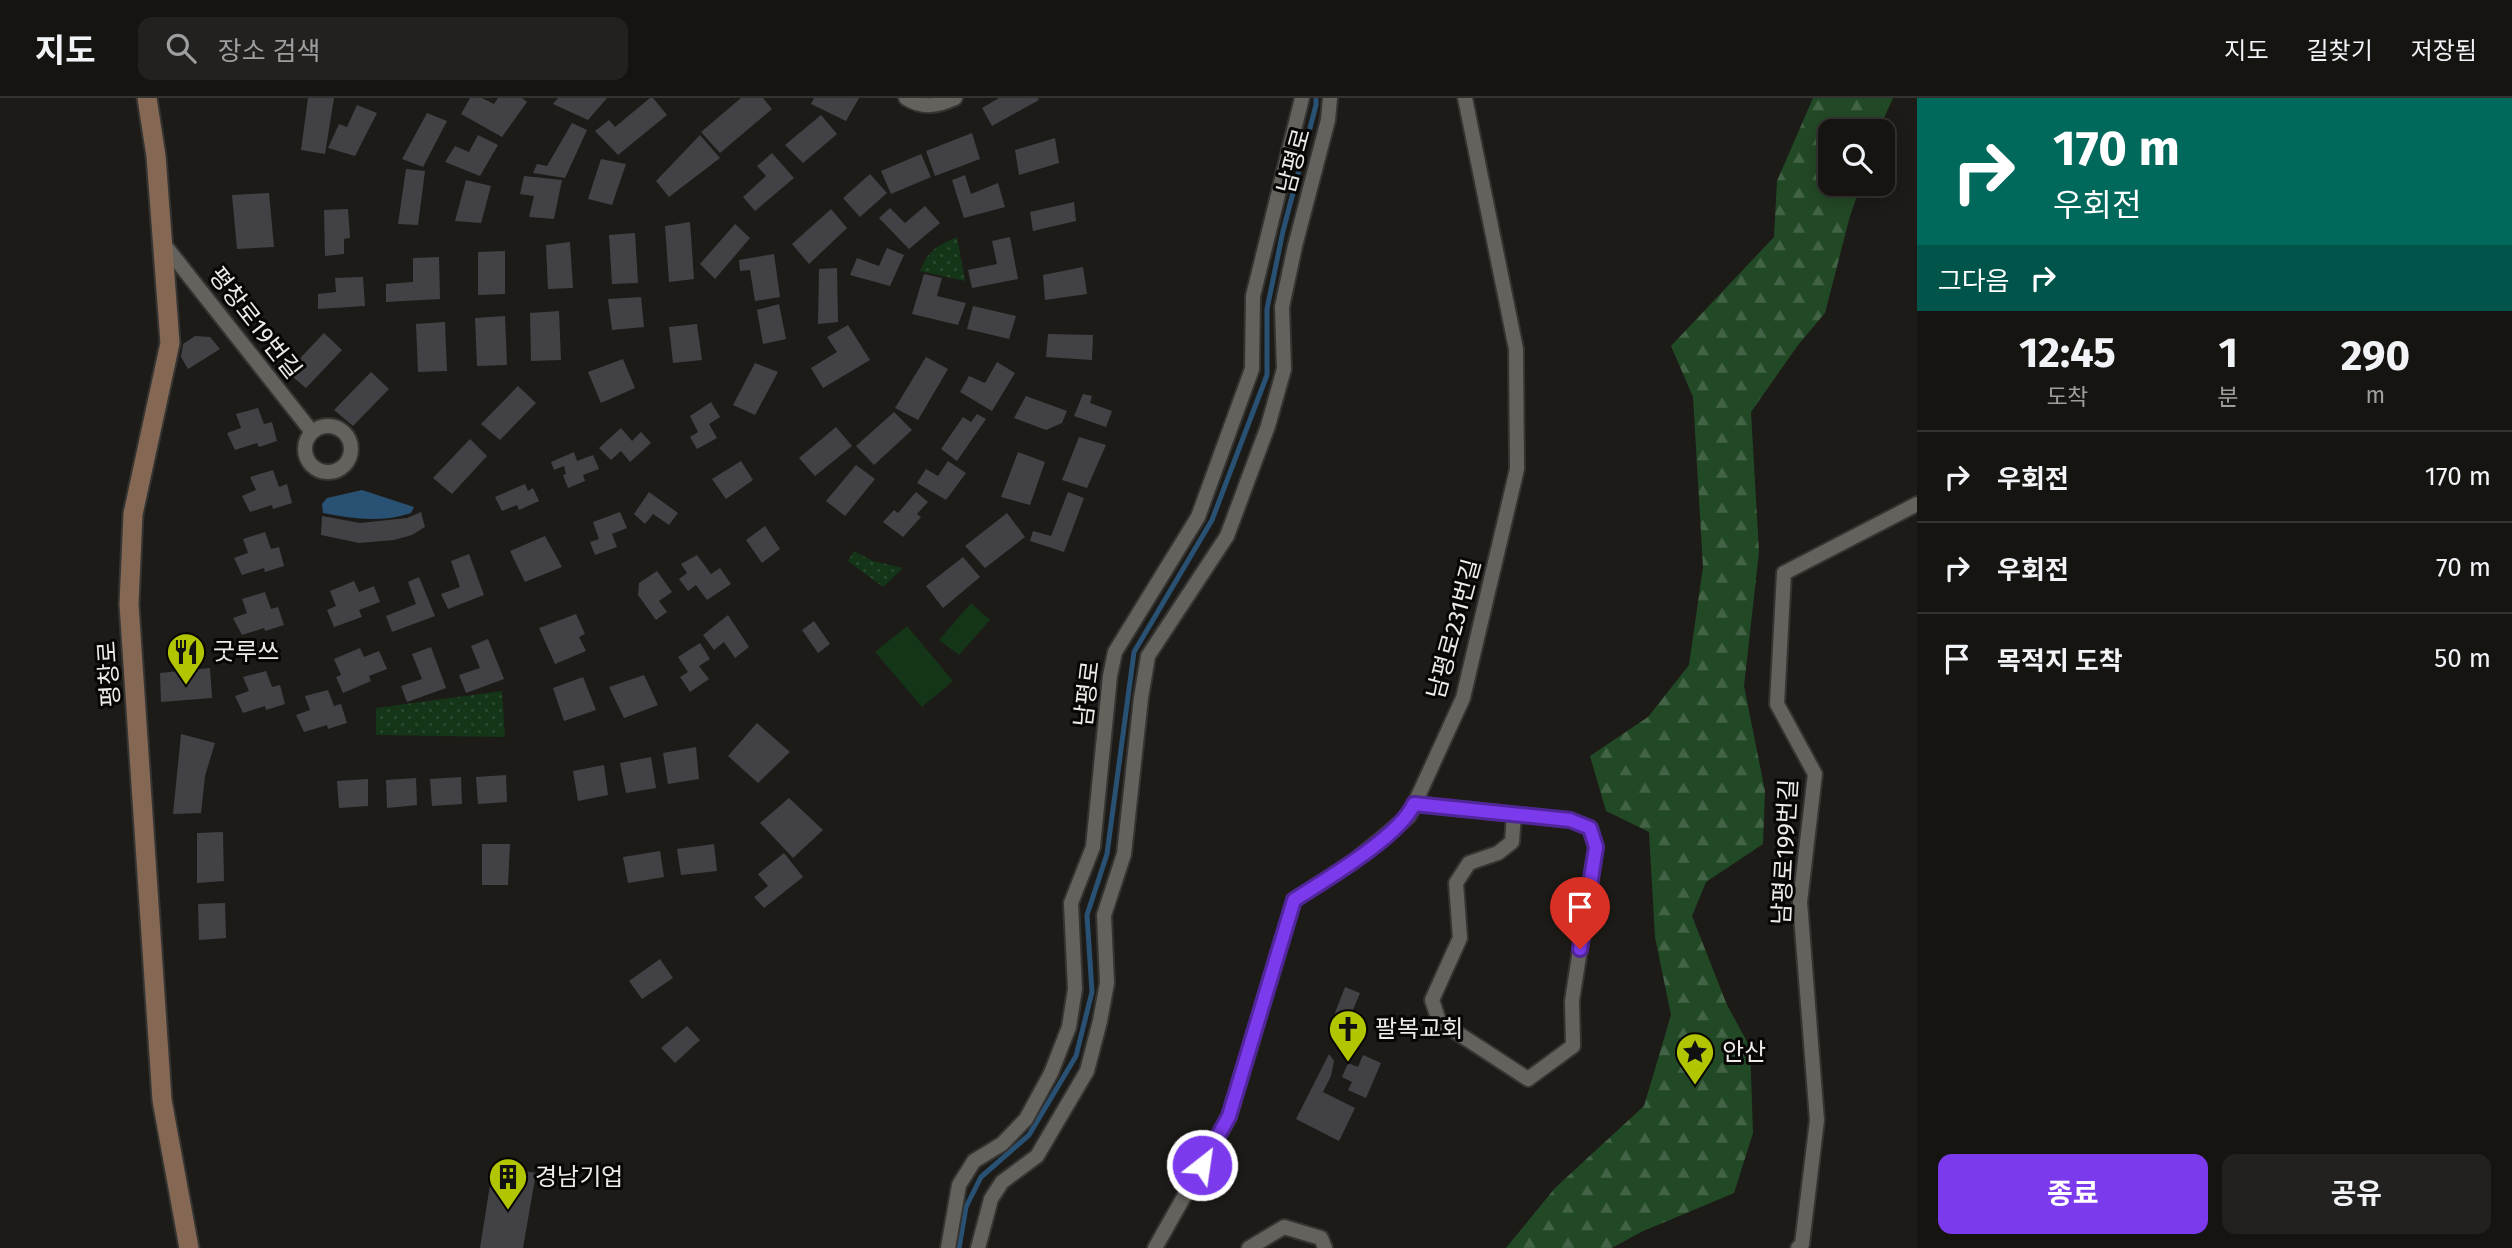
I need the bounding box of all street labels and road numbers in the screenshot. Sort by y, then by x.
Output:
street label: 남평로 [1272,125,1316,197]
street label: 평창로19번길 [203,262,307,384]
street label: 남평로231번길 [1422,556,1486,702]
street label: 평창로 [93,640,125,708]
street label: 남평로 [1069,659,1105,729]
street label: 남평로199번길 [1767,778,1803,926]

